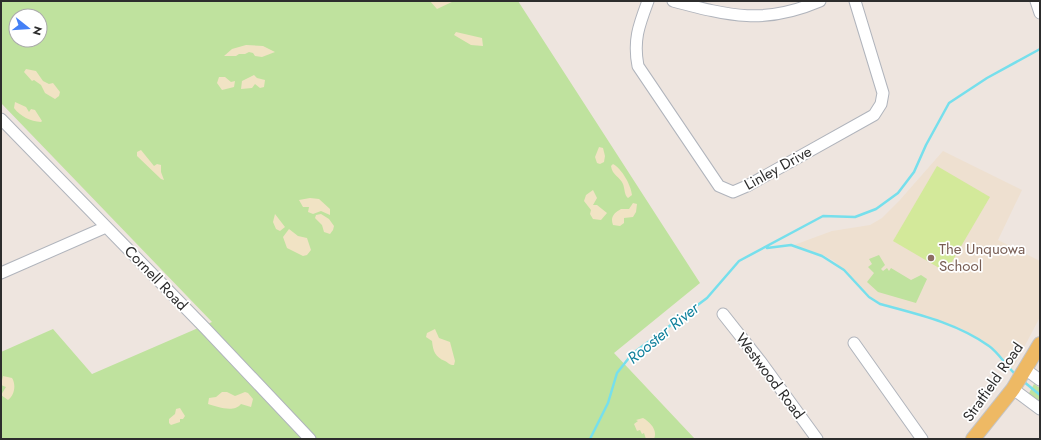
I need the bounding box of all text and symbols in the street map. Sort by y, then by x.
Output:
north arrow [8,8,48,48]
text: N [29,24,46,37]
street label: Linley Drive [740,140,816,196]
place label: The Unquowa School [939,238,1025,277]
street label: Cornell Road [119,241,193,315]
marker: The Unquowa School [926,253,936,263]
water label: Rooster River [622,296,705,369]
street label: Westwood Road [730,328,810,424]
street label: Stratfield Road [957,338,1029,426]

